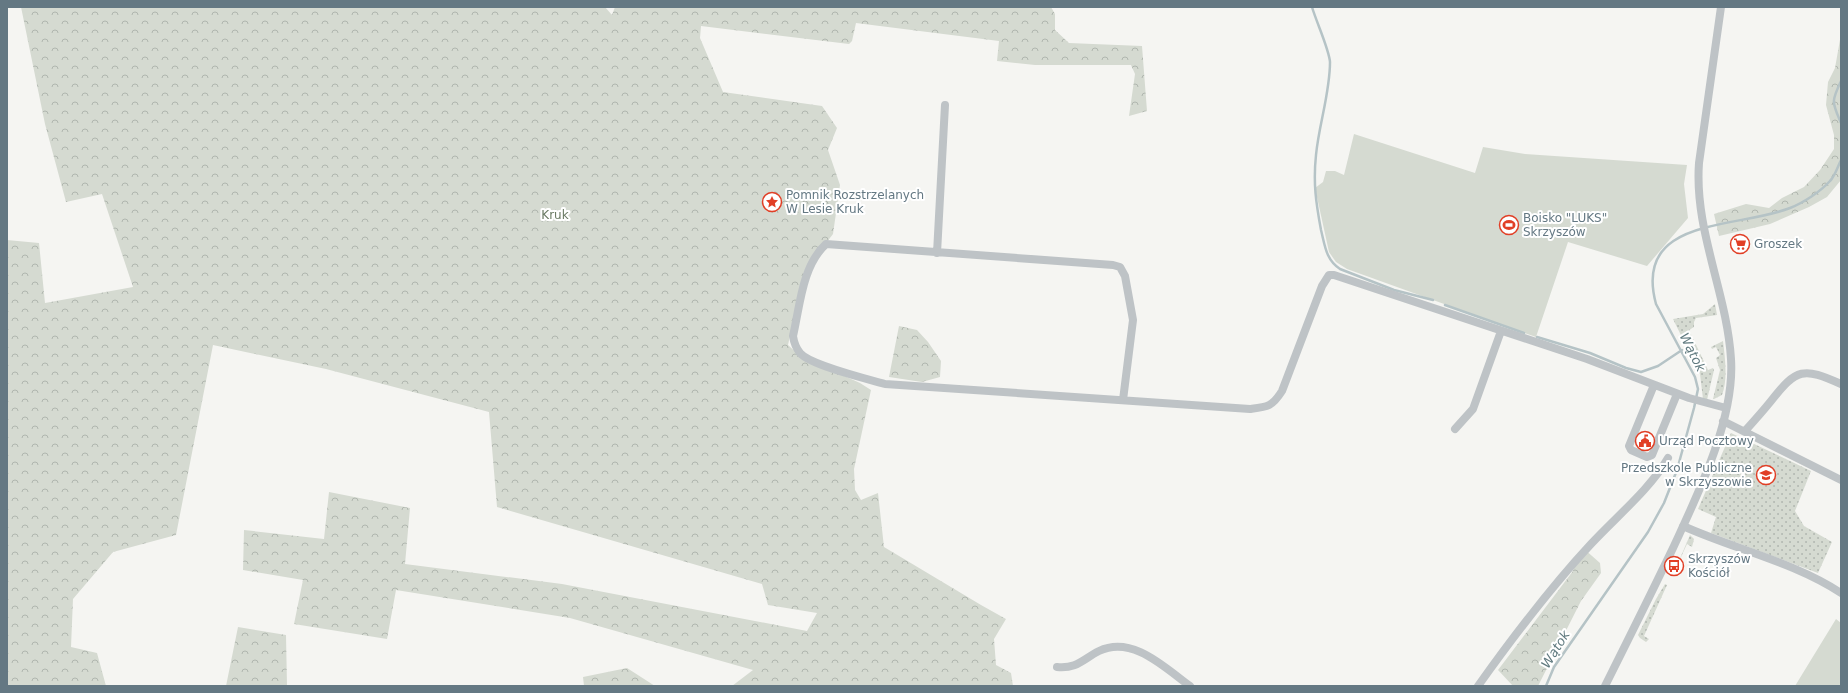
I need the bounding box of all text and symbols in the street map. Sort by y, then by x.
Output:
place label: Pomnik Rozstrzelanych W Lesie Kruk [786,188,924,216]
place icon: Pomnik Rozstrzelanych W Lesie Kruk [761,191,783,213]
park label: Kruk [541,208,569,222]
place label: Boisko "LUKS" Skrzyszów [1523,211,1607,239]
sports icon: Boisko "LUKS" Skrzyszów [1498,214,1520,236]
supermarket icon: Groszek [1729,233,1751,255]
place label: Groszek [1754,237,1802,251]
water label: Wątok [1676,330,1709,374]
public building icon: Urząd Pocztowy [1634,430,1656,452]
place label: Urząd Pocztowy [1659,434,1754,448]
place label: Przedszkole Publiczne w Skrzyszowie [1621,461,1752,489]
school or university icon: Przedszkole Publiczne w Skrzyszowie [1755,464,1777,486]
place label: Skrzyszów Kościół [1688,552,1751,580]
bus stop icon: Skrzyszów Kościół [1663,555,1685,577]
water label: Wątok [1538,627,1573,671]

